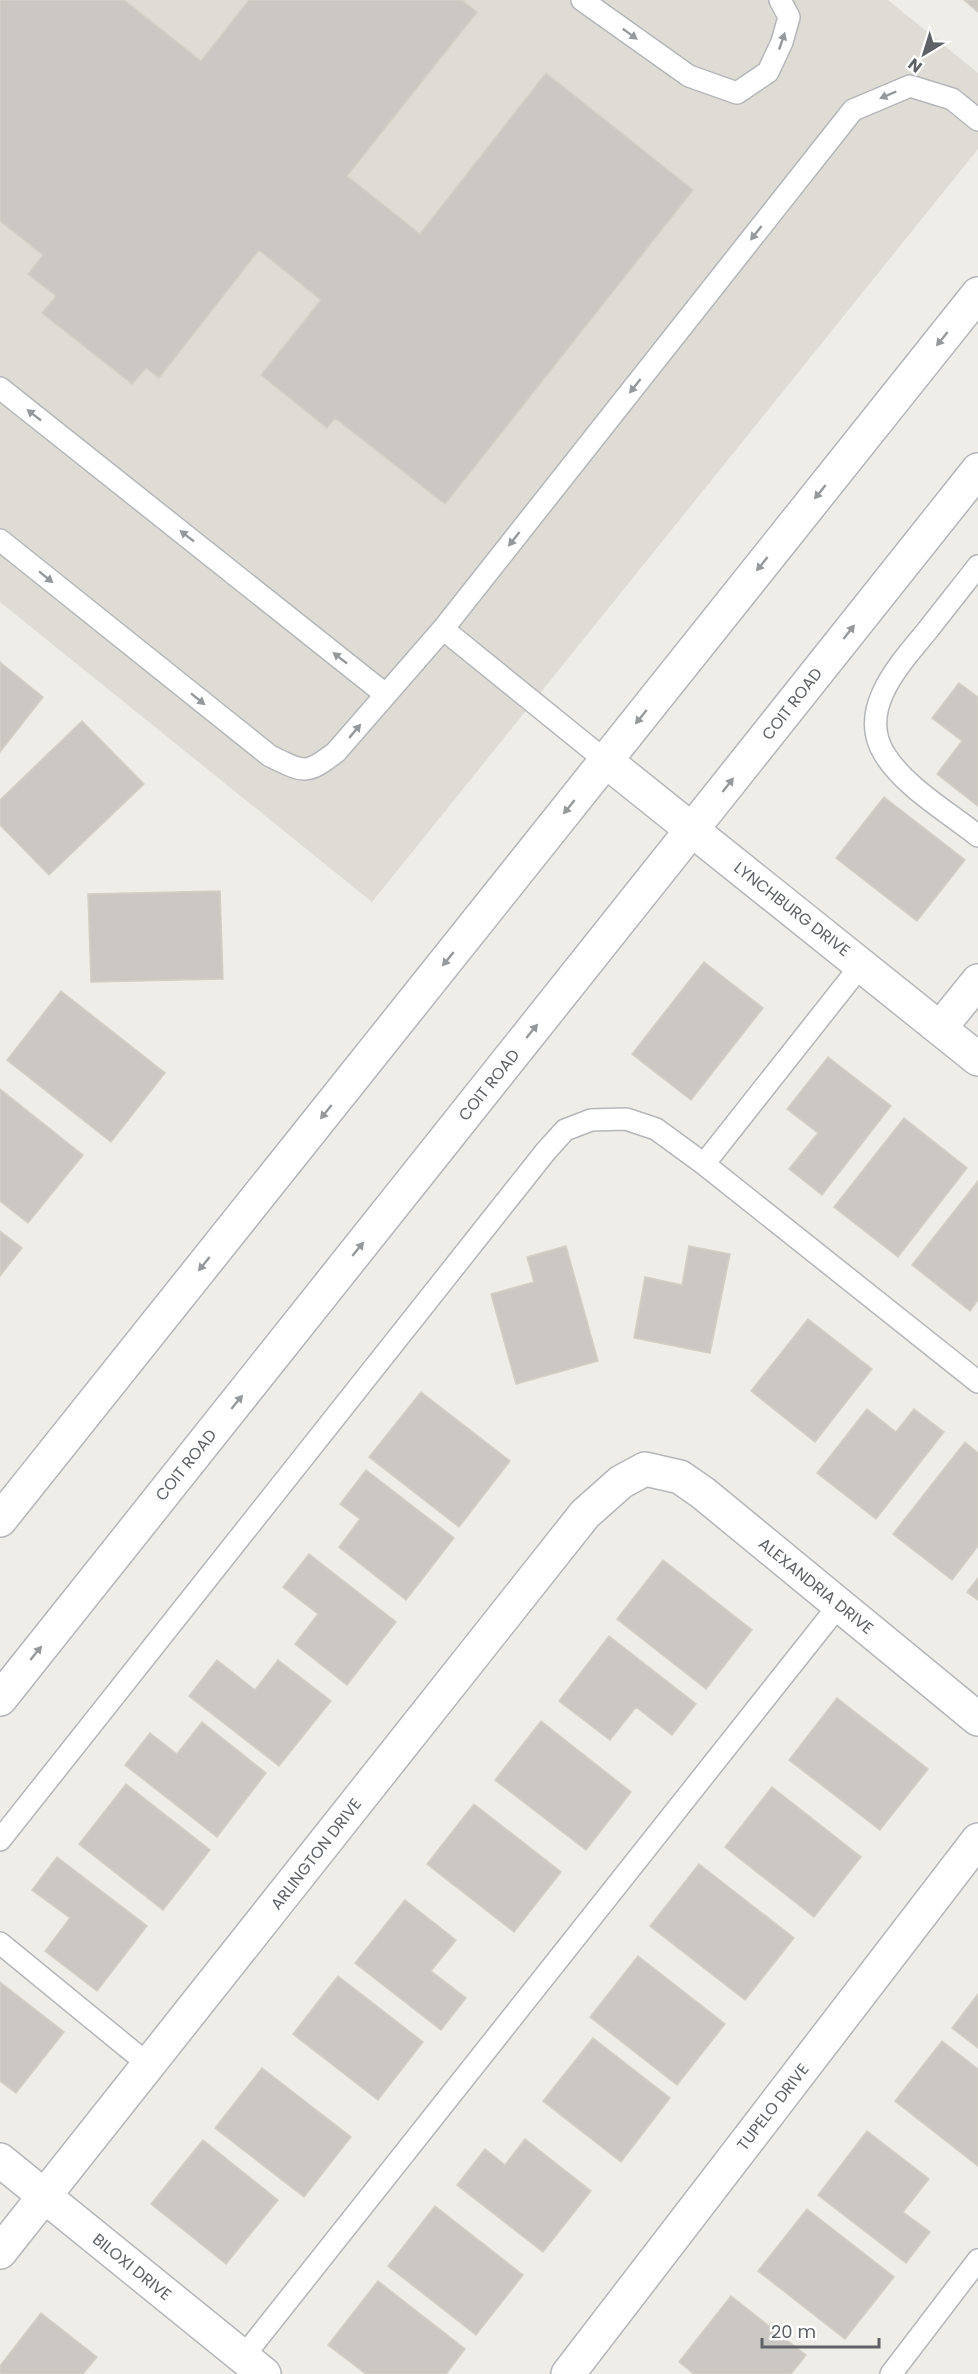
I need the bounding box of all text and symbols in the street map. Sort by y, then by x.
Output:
north arrow [894,24,954,84]
one-way arrow [621,28,637,40]
one-way arrow [777,32,787,50]
text: N [903,53,927,78]
one-way arrow [879,90,897,100]
one-way arrow [751,226,763,241]
one-way arrow [936,332,948,347]
one-way arrow [630,379,642,394]
one-way arrow [26,409,42,422]
one-way arrow [813,484,826,500]
one-way arrow [179,530,195,543]
one-way arrow [508,531,521,547]
one-way arrow [756,556,769,572]
one-way arrow [38,570,53,582]
one-way arrow [843,624,856,640]
one-way arrow [332,652,347,664]
street label: COIT ROAD [756,663,828,745]
one-way arrow [190,692,206,705]
one-way arrow [635,709,647,724]
one-way arrow [348,723,361,739]
one-way arrow [722,777,735,793]
one-way arrow [564,799,576,814]
street label: LYNCHBURG DRIVE [729,856,855,962]
one-way arrow [441,951,454,967]
one-way arrow [525,1024,538,1039]
street label: COIT ROAD [453,1044,525,1126]
one-way arrow [320,1104,333,1119]
one-way arrow [352,1242,364,1257]
one-way arrow [198,1256,211,1272]
one-way arrow [230,1394,243,1410]
street label: COIT ROAD [150,1424,222,1506]
street label: ALEXANDRIA DRIVE [754,1532,878,1640]
one-way arrow [30,1645,43,1661]
street label: ARLINGTON DRIVE [265,1793,367,1915]
street label: TUPELO DRIVE [732,2059,814,2155]
street label: BILOXI DRIVE [88,2228,176,2306]
scale bar [762,2311,879,2349]
text: 20 m [771,2319,816,2344]

